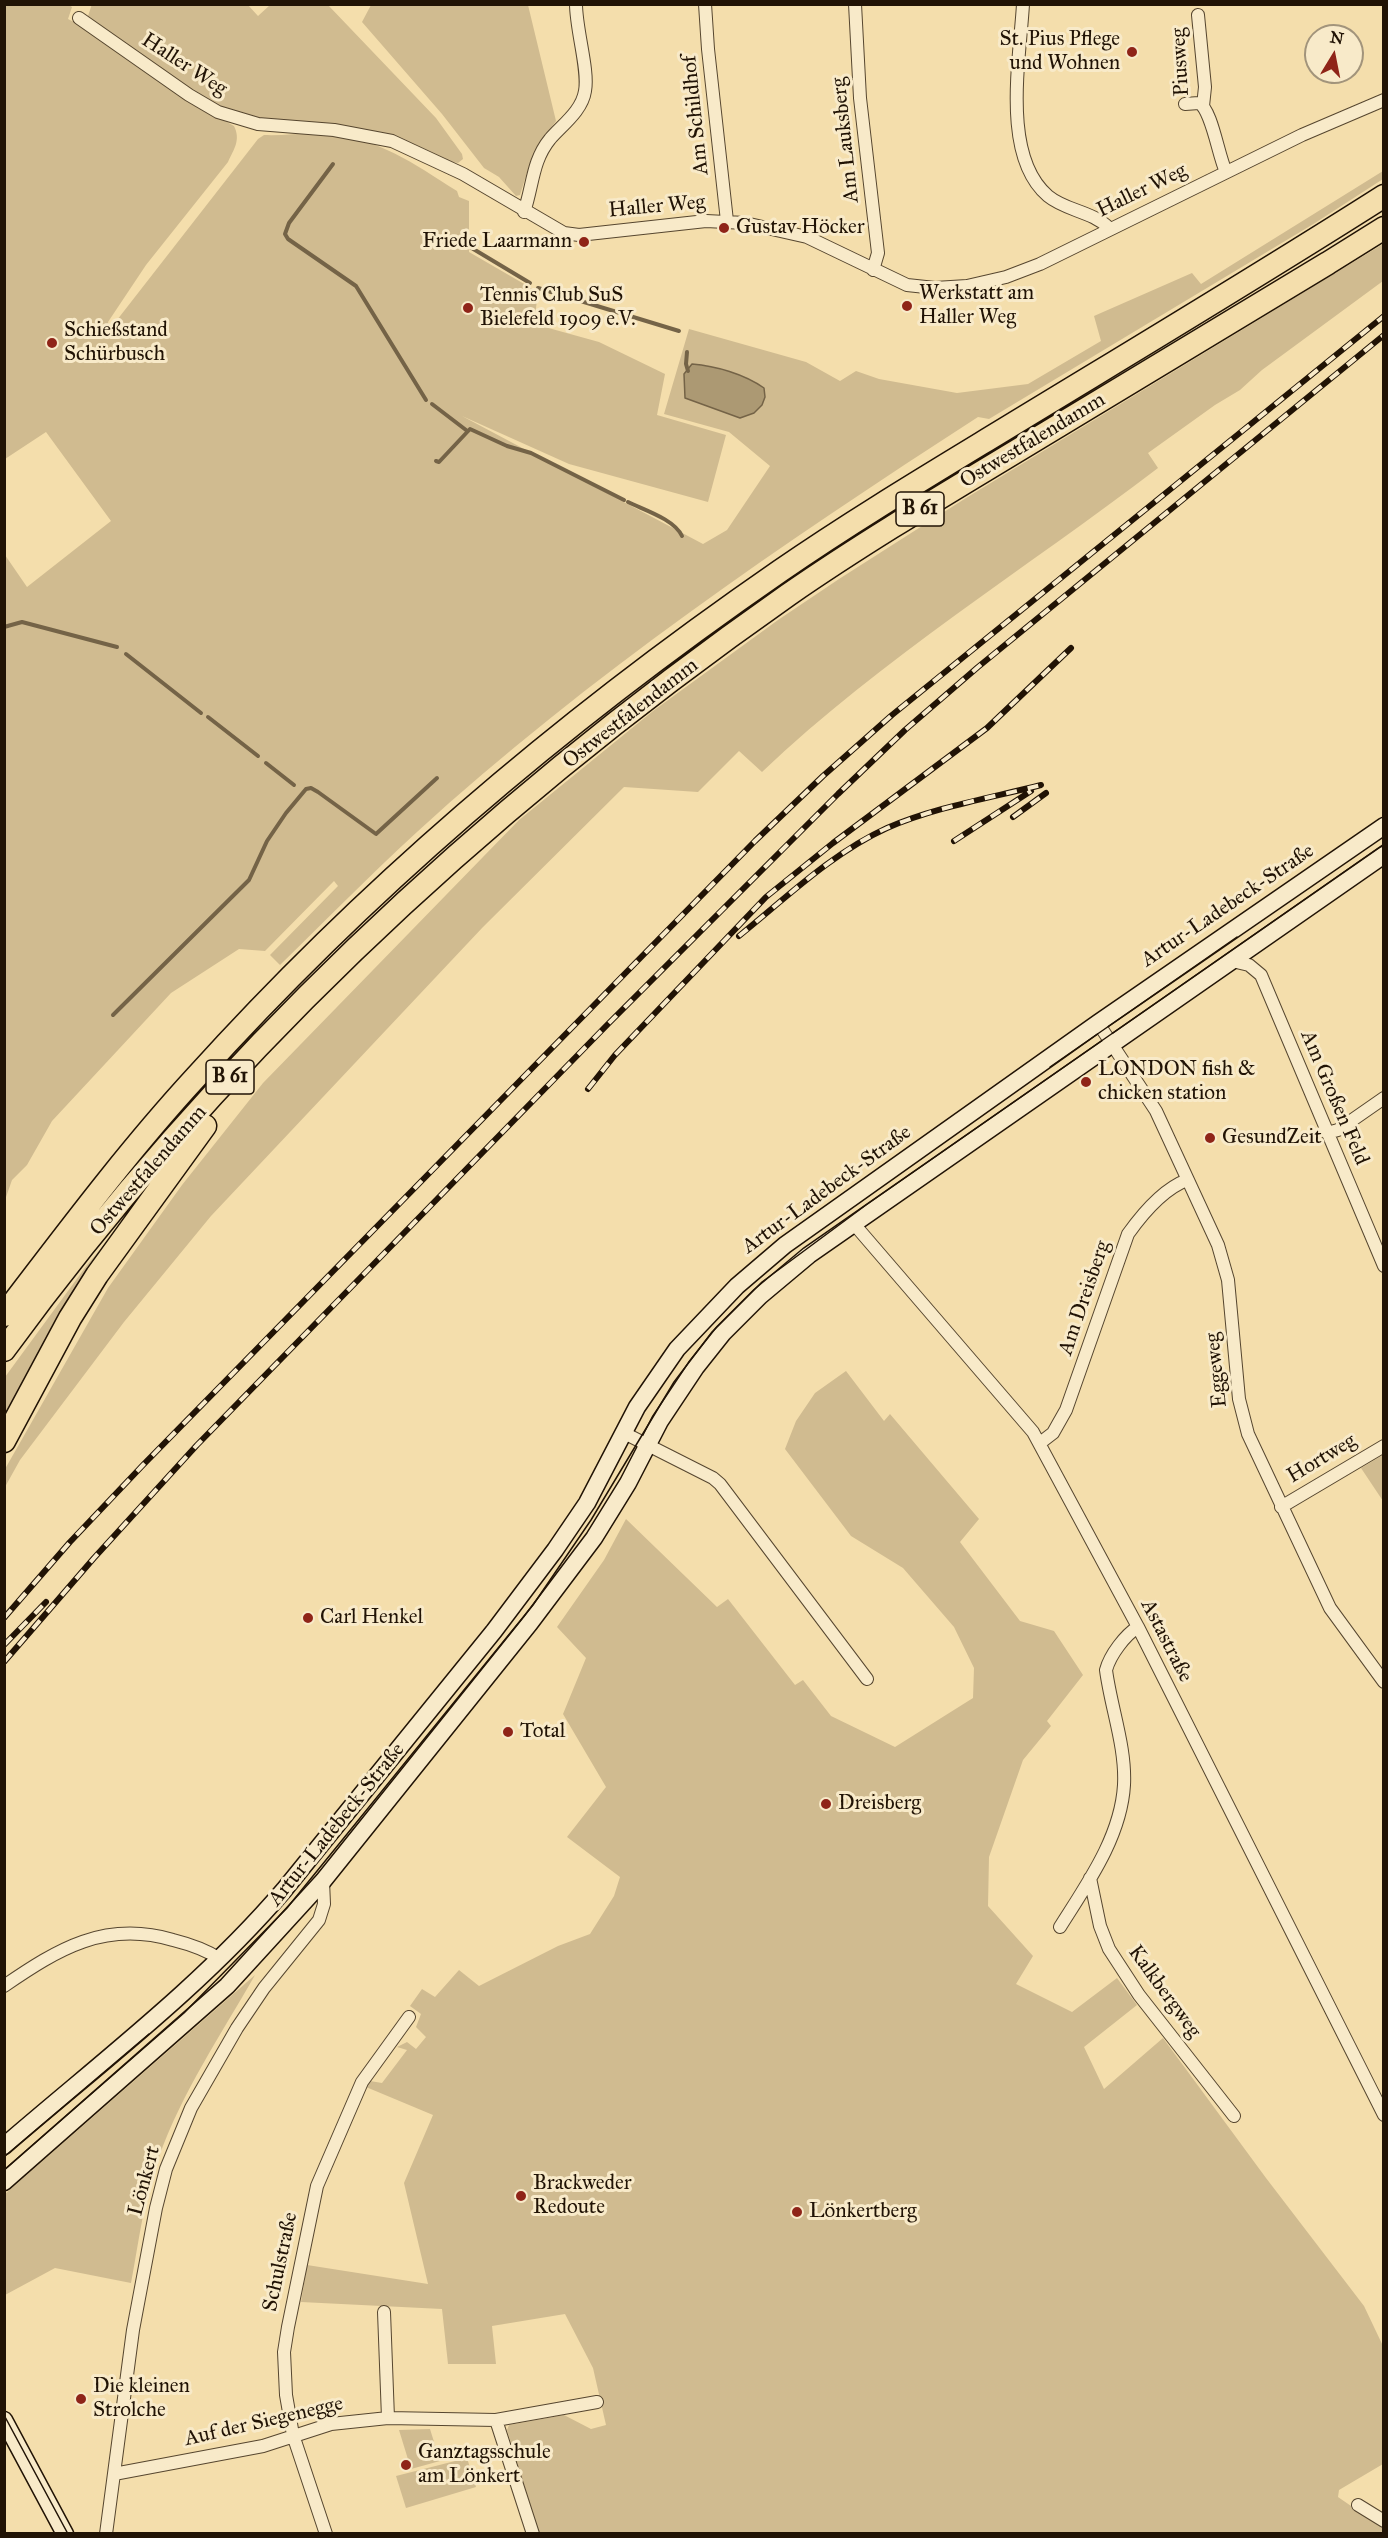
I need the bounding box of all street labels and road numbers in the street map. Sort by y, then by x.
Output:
street label: Piusweg [1167,27,1195,97]
street label: Haller Weg [136,28,232,102]
street label: Am Schildhof [677,54,715,176]
street label: Am Lauksberg [827,76,865,204]
street label: Haller Weg [1093,158,1191,224]
street label: Haller Weg [608,190,706,224]
street label: Ostwestfalendamm [956,388,1110,494]
road number: B 61 [896,492,944,526]
street label: Ostwestfalendamm [558,653,704,775]
street label: Artur-Ladebeck-Straße [1137,839,1319,973]
street label: Am Großen Feld [1294,1027,1374,1169]
road number: B 61 [206,1060,254,1094]
street label: Ostwestfalendamm [85,1101,213,1241]
street label: Artur-Ladebeck-Straße [738,1120,916,1260]
street label: Am Dreisberg [1054,1237,1116,1359]
street label: Eggeweg [1201,1331,1233,1409]
street label: Hortweg [1283,1429,1361,1489]
street label: Astastraße [1134,1595,1198,1687]
street label: Artur-Ladebeck-Straße [263,1738,411,1912]
street label: Kalkbergweg [1122,1941,1206,2043]
street label: Lönkert [124,2143,166,2219]
street label: Schulstraße [258,2210,304,2314]
street label: Auf der Siegenegge [182,2392,346,2452]

